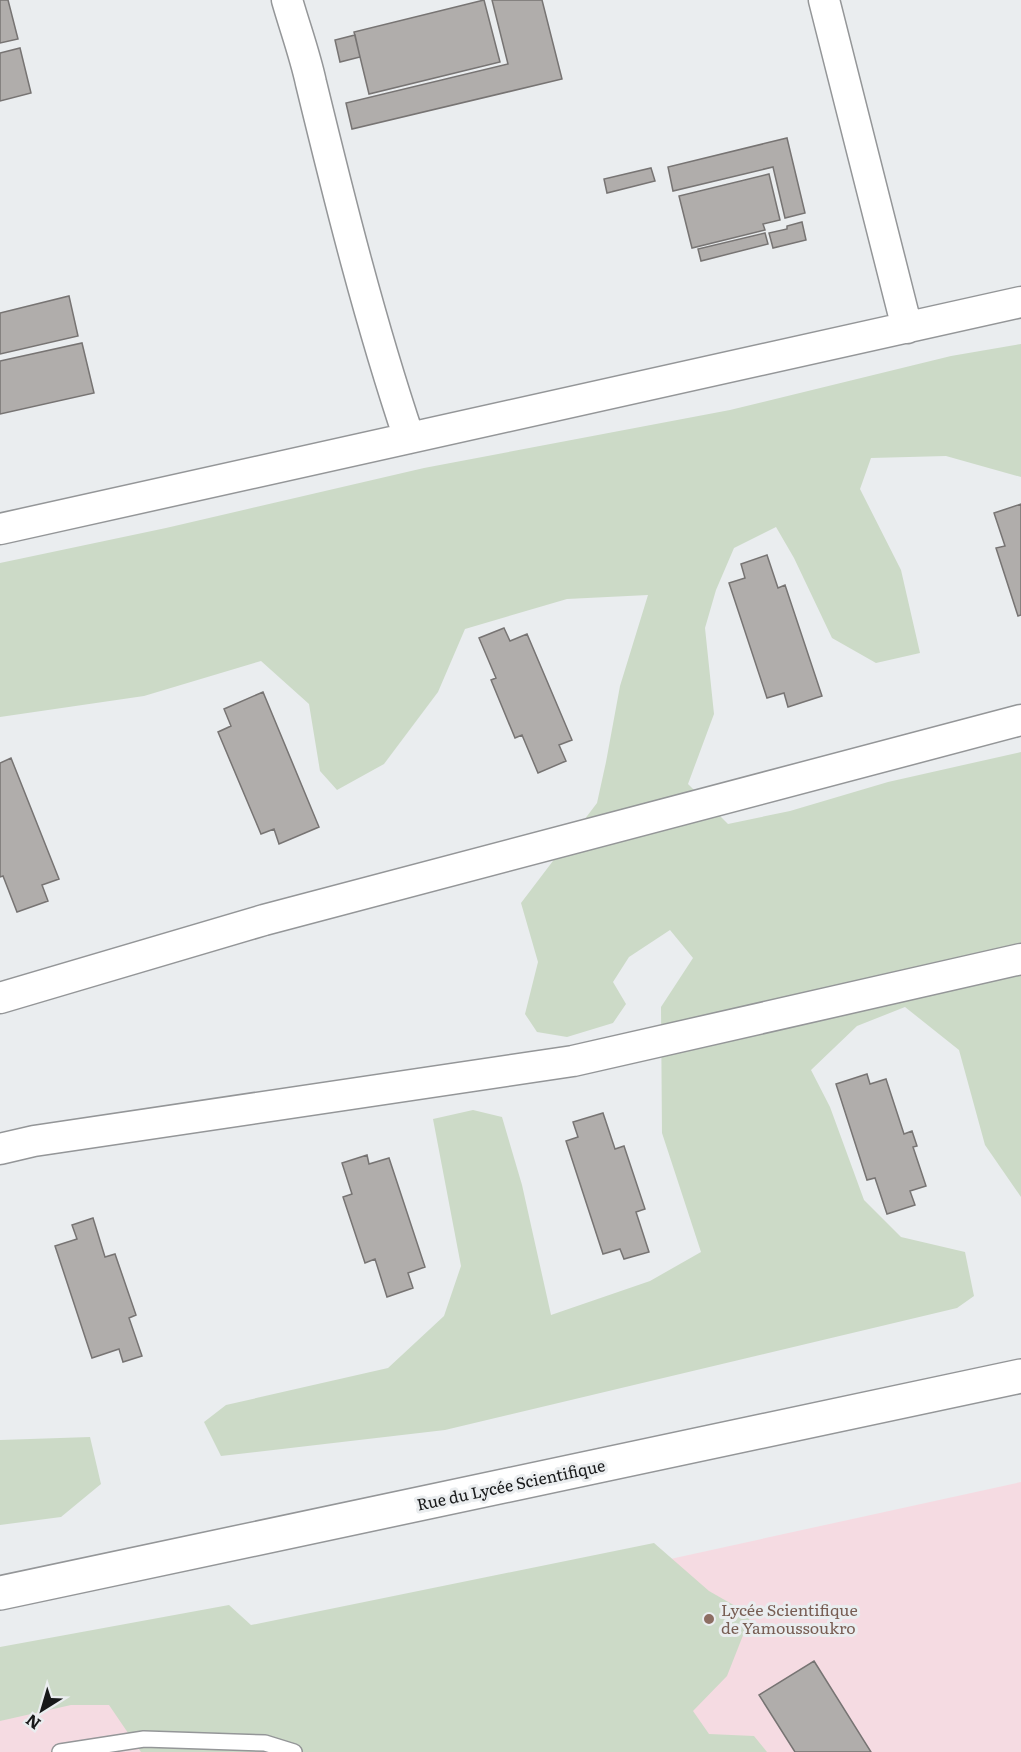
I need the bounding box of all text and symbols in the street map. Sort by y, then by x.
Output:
street label: Rue du Lycée Scientifique [414,1452,607,1516]
place label: Lycée Scientifique de Yamoussoukro [721,1597,858,1639]
marker: Lycée Scientifique de Yamoussoukro [702,1612,716,1626]
north arrow [12,1680,72,1740]
text: N [20,1709,45,1736]

